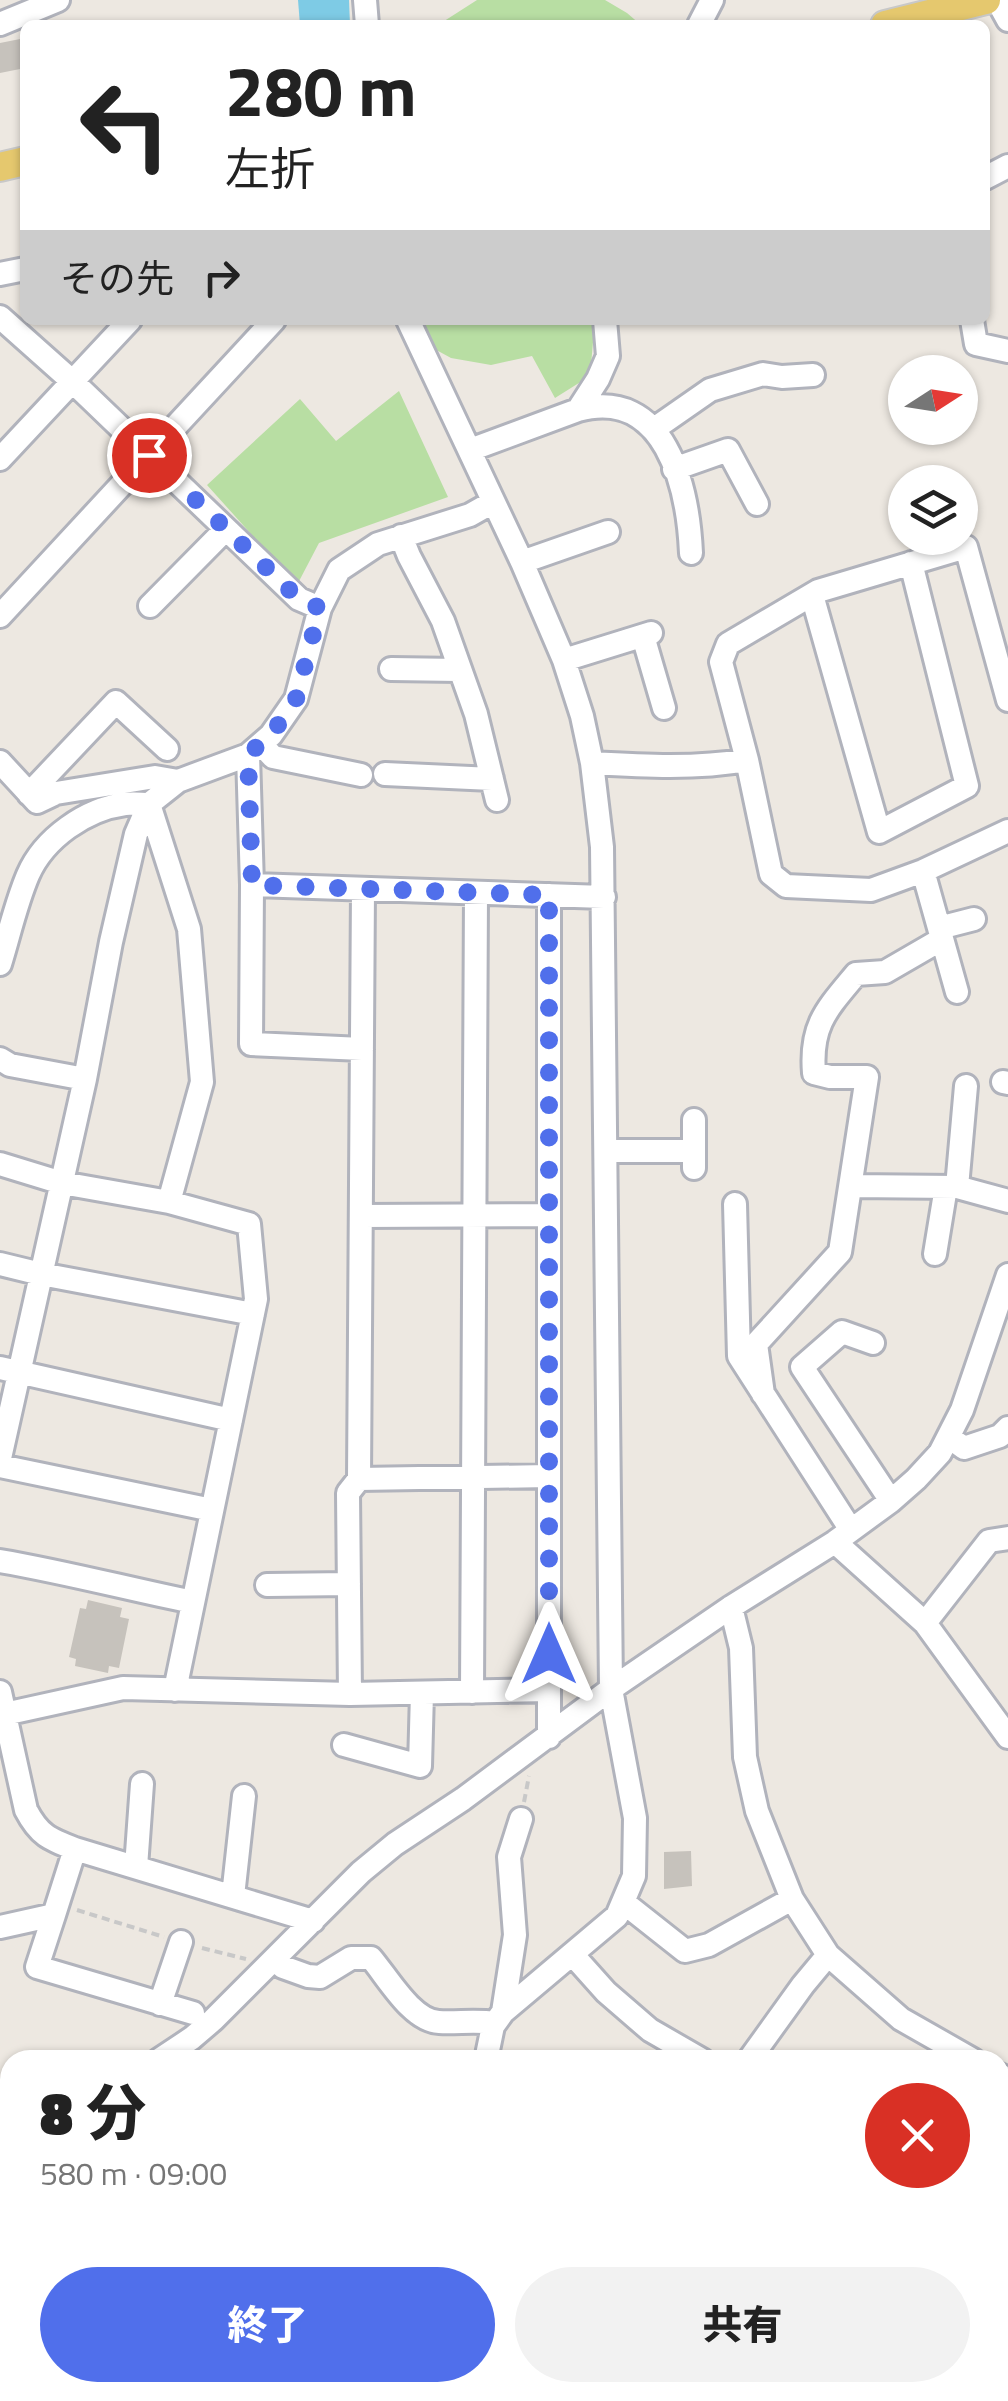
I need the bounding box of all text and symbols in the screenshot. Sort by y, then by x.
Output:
text: 280 m [225,37,417,143]
icon: left [60,60,190,190]
text: 左折 [225,134,315,202]
text: その先 [60,249,174,307]
icon: right [194,250,249,305]
north arrow [888,355,978,445]
map controls [888,355,978,555]
pin [107,413,192,498]
icon: arrive [122,428,177,483]
button: layers [888,465,978,555]
position arrow [497,1602,601,1706]
text: 8 分 [40,2066,146,2157]
button: close [865,2083,970,2188]
text: 580 m · 09:00 [40,2149,227,2197]
button: 終了 [40,2267,495,2382]
button: 共有 [515,2267,970,2382]

